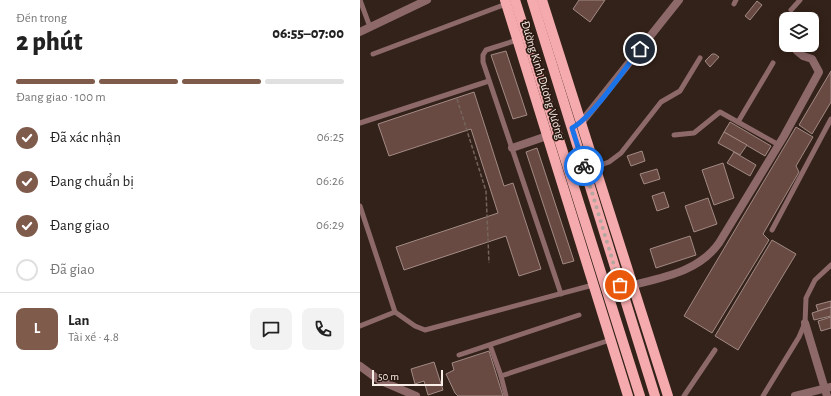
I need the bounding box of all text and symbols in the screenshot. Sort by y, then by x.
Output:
text: Đến trong [16,12,67,25]
map controls [779,12,819,52]
button: layers [779,12,819,52]
street label: Đường Kinh Dương Vương [519,19,567,141]
text: 06:55–07:00 [272,26,344,41]
text: 2 phút [16,29,83,55]
pin [623,32,657,66]
icon: home [629,38,651,60]
text: Đang giao · 100 m [16,91,106,104]
icon: check [16,127,38,149]
text: Đã xác nhận [50,130,121,145]
text: 06:25 [317,131,344,144]
courier [564,146,604,186]
icon: bike [573,155,595,177]
icon: check [16,171,38,193]
text: Đang chuẩn bị [50,174,134,189]
text: 06:26 [316,175,344,188]
icon: check [16,215,38,237]
text: Đang giao [50,218,110,233]
text: 06:29 [316,219,344,232]
text: Đã giao [50,262,95,277]
pin [603,268,637,302]
icon: bag [609,274,631,296]
button: chat [250,308,292,350]
button: phone [302,308,344,350]
text: Lan [68,313,90,328]
text: L [34,321,40,336]
text: Tài xế · 4.8 [68,331,119,344]
scale bar [372,368,443,387]
text: 50 m [378,371,399,382]

